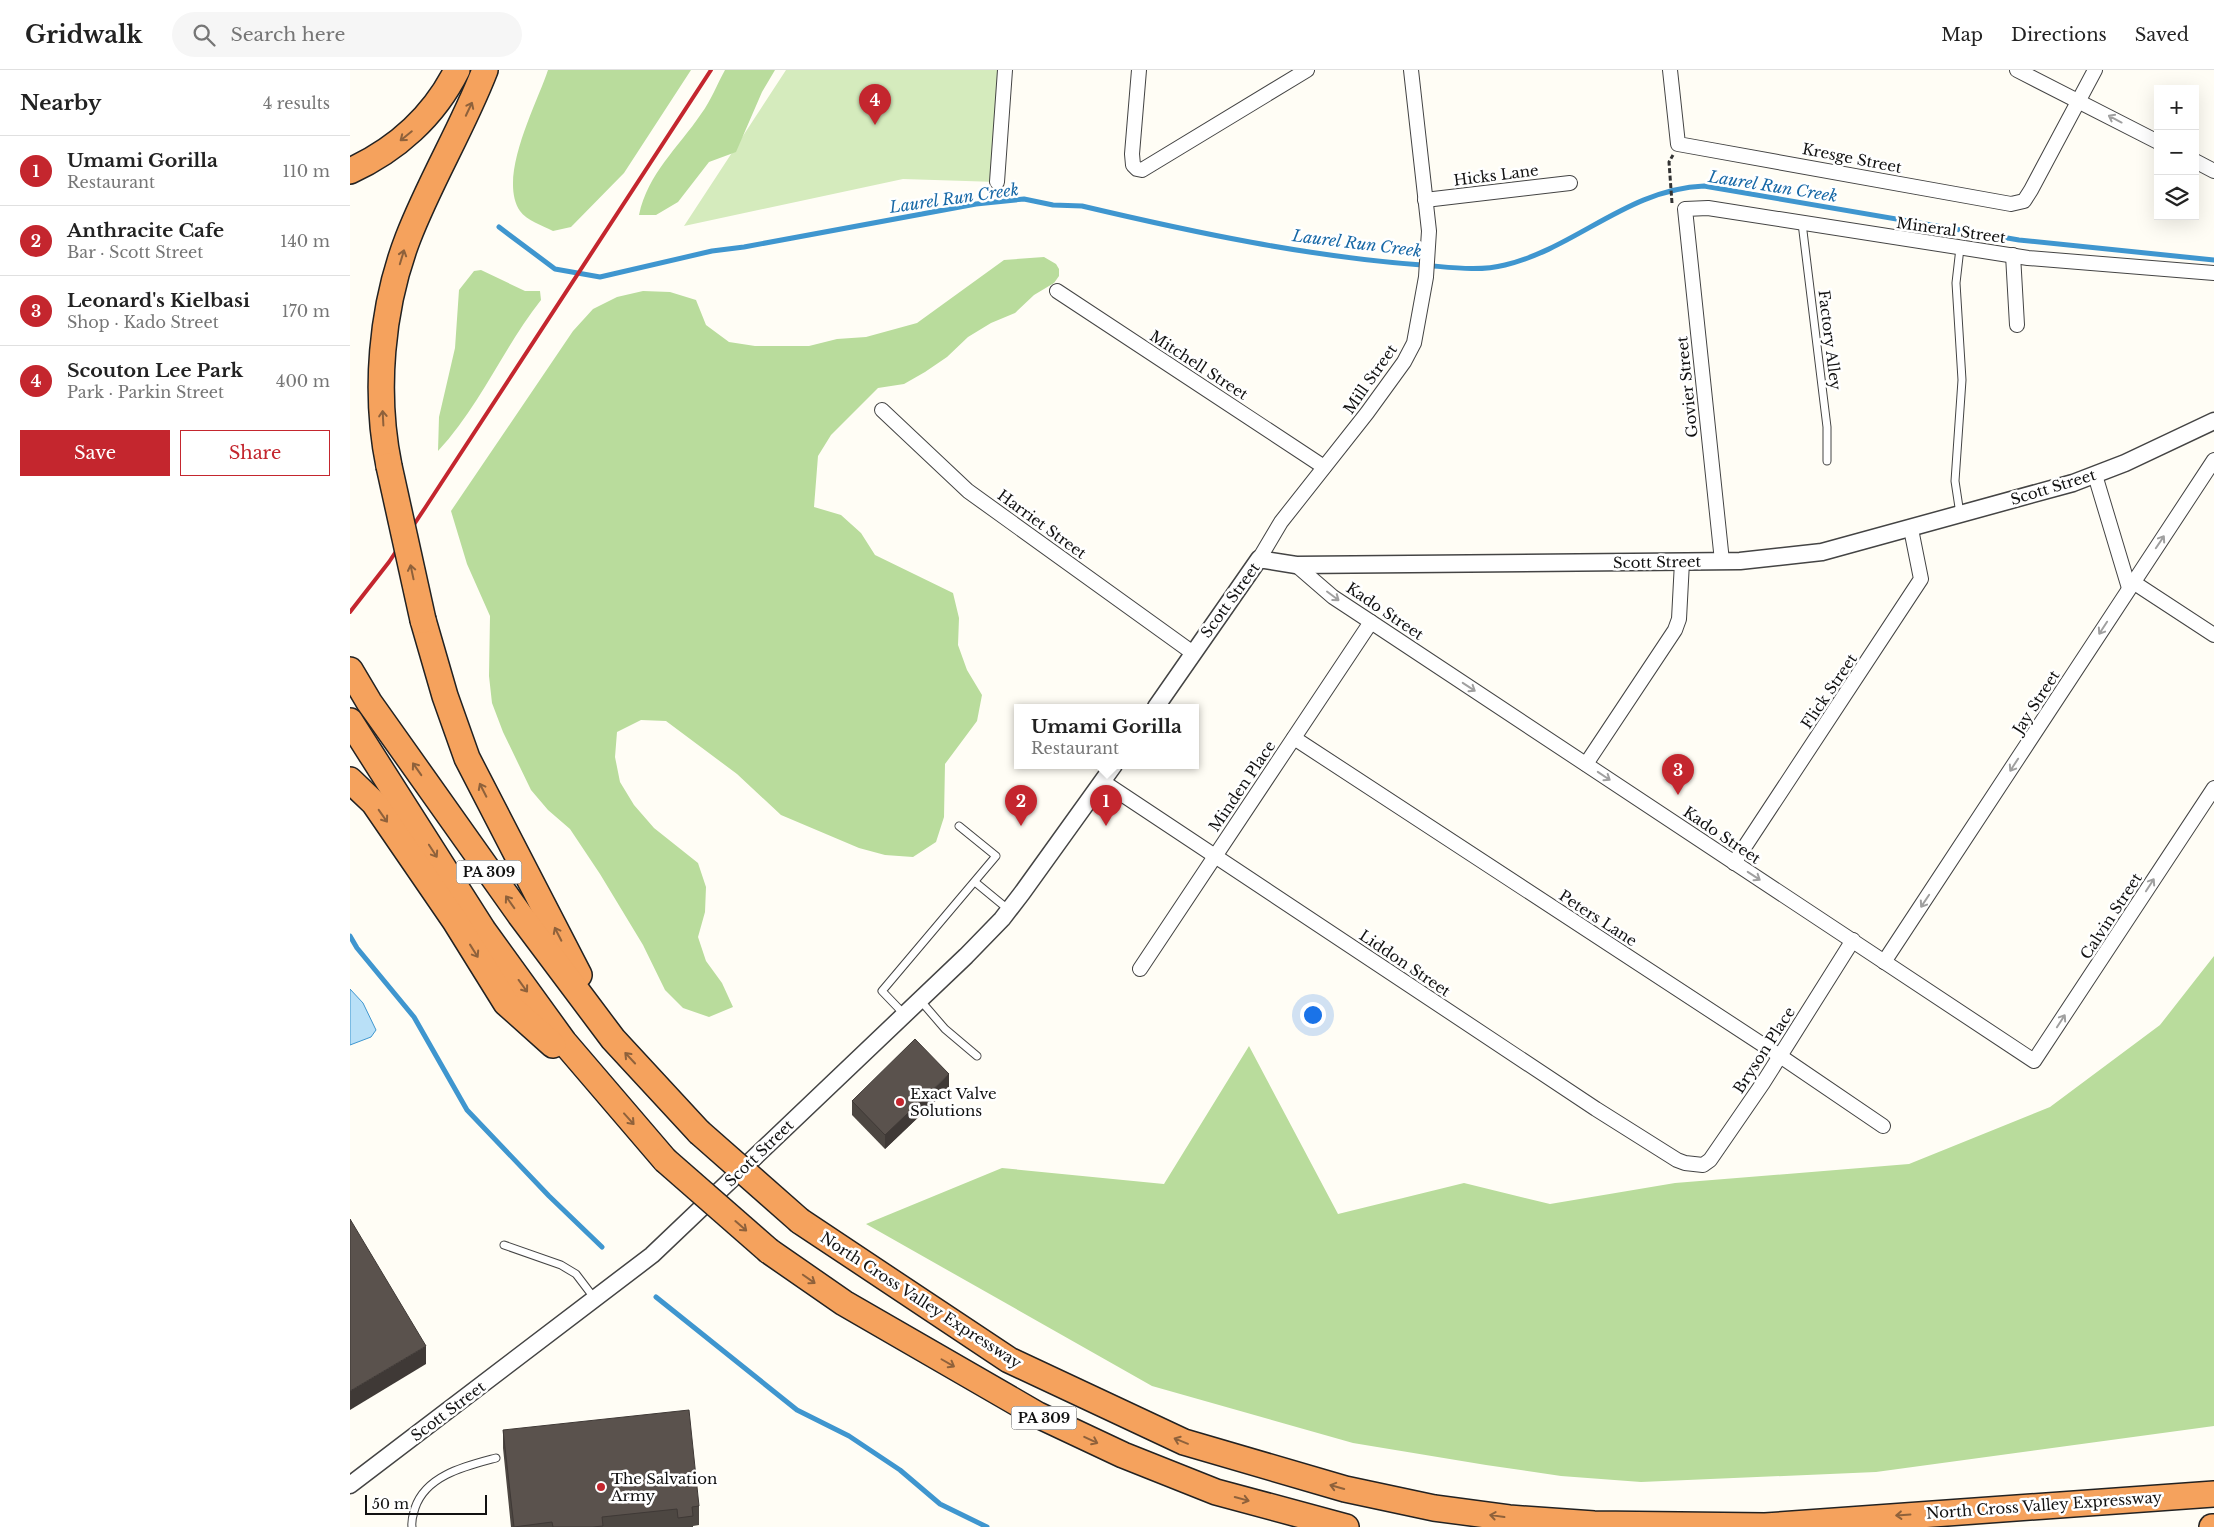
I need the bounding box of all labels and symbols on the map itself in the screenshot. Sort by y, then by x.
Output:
pin: 4 [859,84,891,125]
one-way arrow [465,102,474,117]
one-way arrow [2107,114,2122,124]
one-way arrow [399,130,412,141]
street label: Kresge Street [1801,139,1904,177]
street label: Hicks Lane [1452,160,1540,190]
water label: Laurel Run Creek [1706,166,1839,206]
water label: Laurel Run Creek [887,179,1020,217]
street label: Mineral Street [1895,213,2007,247]
water label: Laurel Run Creek [1290,225,1423,261]
one-way arrow [397,249,407,265]
street label: Factory Alley [1814,289,1846,392]
street label: Mitchell Street [1146,326,1252,404]
street label: Govier Street [1672,335,1702,439]
street label: Mill Street [1339,340,1401,417]
one-way arrow [379,410,388,426]
street label: Scott Street [2008,465,2098,509]
street label: Harriet Street [994,485,1090,563]
one-way arrow [2155,535,2165,549]
street label: Scott Street [1613,552,1702,572]
street label: Scott Street [1196,558,1264,641]
one-way arrow [407,565,417,581]
street label: Kado Street [1343,578,1428,644]
one-way arrow [1326,591,1339,602]
one-way arrow [2098,621,2108,635]
street label: Flick Street [1797,650,1861,732]
street label: Jay Street [2007,666,2064,739]
one-way arrow [1461,682,1475,692]
street label: Minden Place [1205,737,1279,835]
pin: 3 [1662,754,1694,795]
one-way arrow [2009,757,2019,771]
one-way arrow [412,762,422,776]
one-way arrow [1597,771,1611,781]
one-way arrow [478,782,488,797]
pin: 2 [1005,785,1037,826]
pin: 1 [1090,785,1122,826]
street label: Kado Street [1680,802,1765,868]
one-way arrow [378,809,388,823]
one-way arrow [427,844,438,858]
road number: PA 309 [456,860,522,884]
street label: Calvin Street [2076,869,2146,963]
one-way arrow [1747,870,1761,881]
one-way arrow [2145,878,2156,892]
street label: Peters Lane [1555,886,1641,950]
one-way arrow [1920,893,1930,907]
one-way arrow [505,896,516,909]
street label: Liddon Street [1356,926,1454,1001]
one-way arrow [553,927,562,942]
one-way arrow [469,943,479,957]
one-way arrow [518,979,528,993]
your location [1300,1002,1326,1028]
street label: Bryson Place [1729,1003,1799,1097]
one-way arrow [2056,1014,2066,1028]
one-way arrow [624,1051,636,1064]
place label: Exact Valve Solutions [910,1084,997,1120]
marker: Exact Valve Solutions [894,1096,906,1108]
one-way arrow [623,1112,635,1125]
street label: Scott Street [721,1115,798,1191]
one-way arrow [735,1221,748,1232]
street label: North Cross Valley Expressway [817,1228,1026,1373]
one-way arrow [802,1274,816,1284]
one-way arrow [941,1359,955,1369]
street label: Scott Street [407,1377,489,1445]
road number: PA 309 [1012,1406,1076,1430]
one-way arrow [1174,1435,1189,1445]
one-way arrow [1083,1436,1098,1445]
place label: The Salvation Army [610,1469,717,1505]
marker: The Salvation Army [595,1481,607,1493]
one-way arrow [1330,1481,1346,1491]
street label: North Cross Valley Expressway [1926,1487,2163,1523]
scale bar [365,1492,488,1515]
one-way arrow [1234,1495,1250,1504]
one-way arrow [1896,1510,1912,1520]
one-way arrow [1489,1511,1505,1521]

